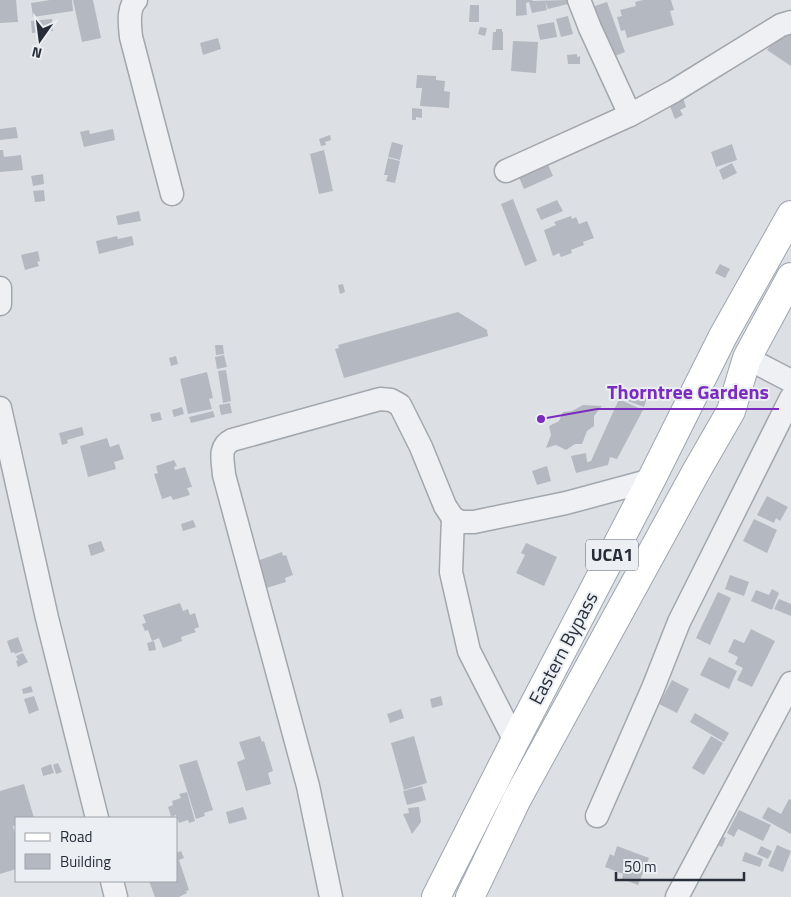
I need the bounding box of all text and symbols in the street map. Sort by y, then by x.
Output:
north arrow [15,15,65,65]
text: N [29,42,44,64]
callout: Thorntree Gardens [597,374,779,409]
text: Thorntree Gardens [607,376,769,407]
road number: UCA1 [586,540,638,570]
street label: Eastern Bypass [521,586,605,709]
legend [15,817,178,882]
text: Road [60,825,92,848]
text: Building [60,850,111,873]
scale bar [616,850,744,882]
text: 50 m [624,855,657,878]

